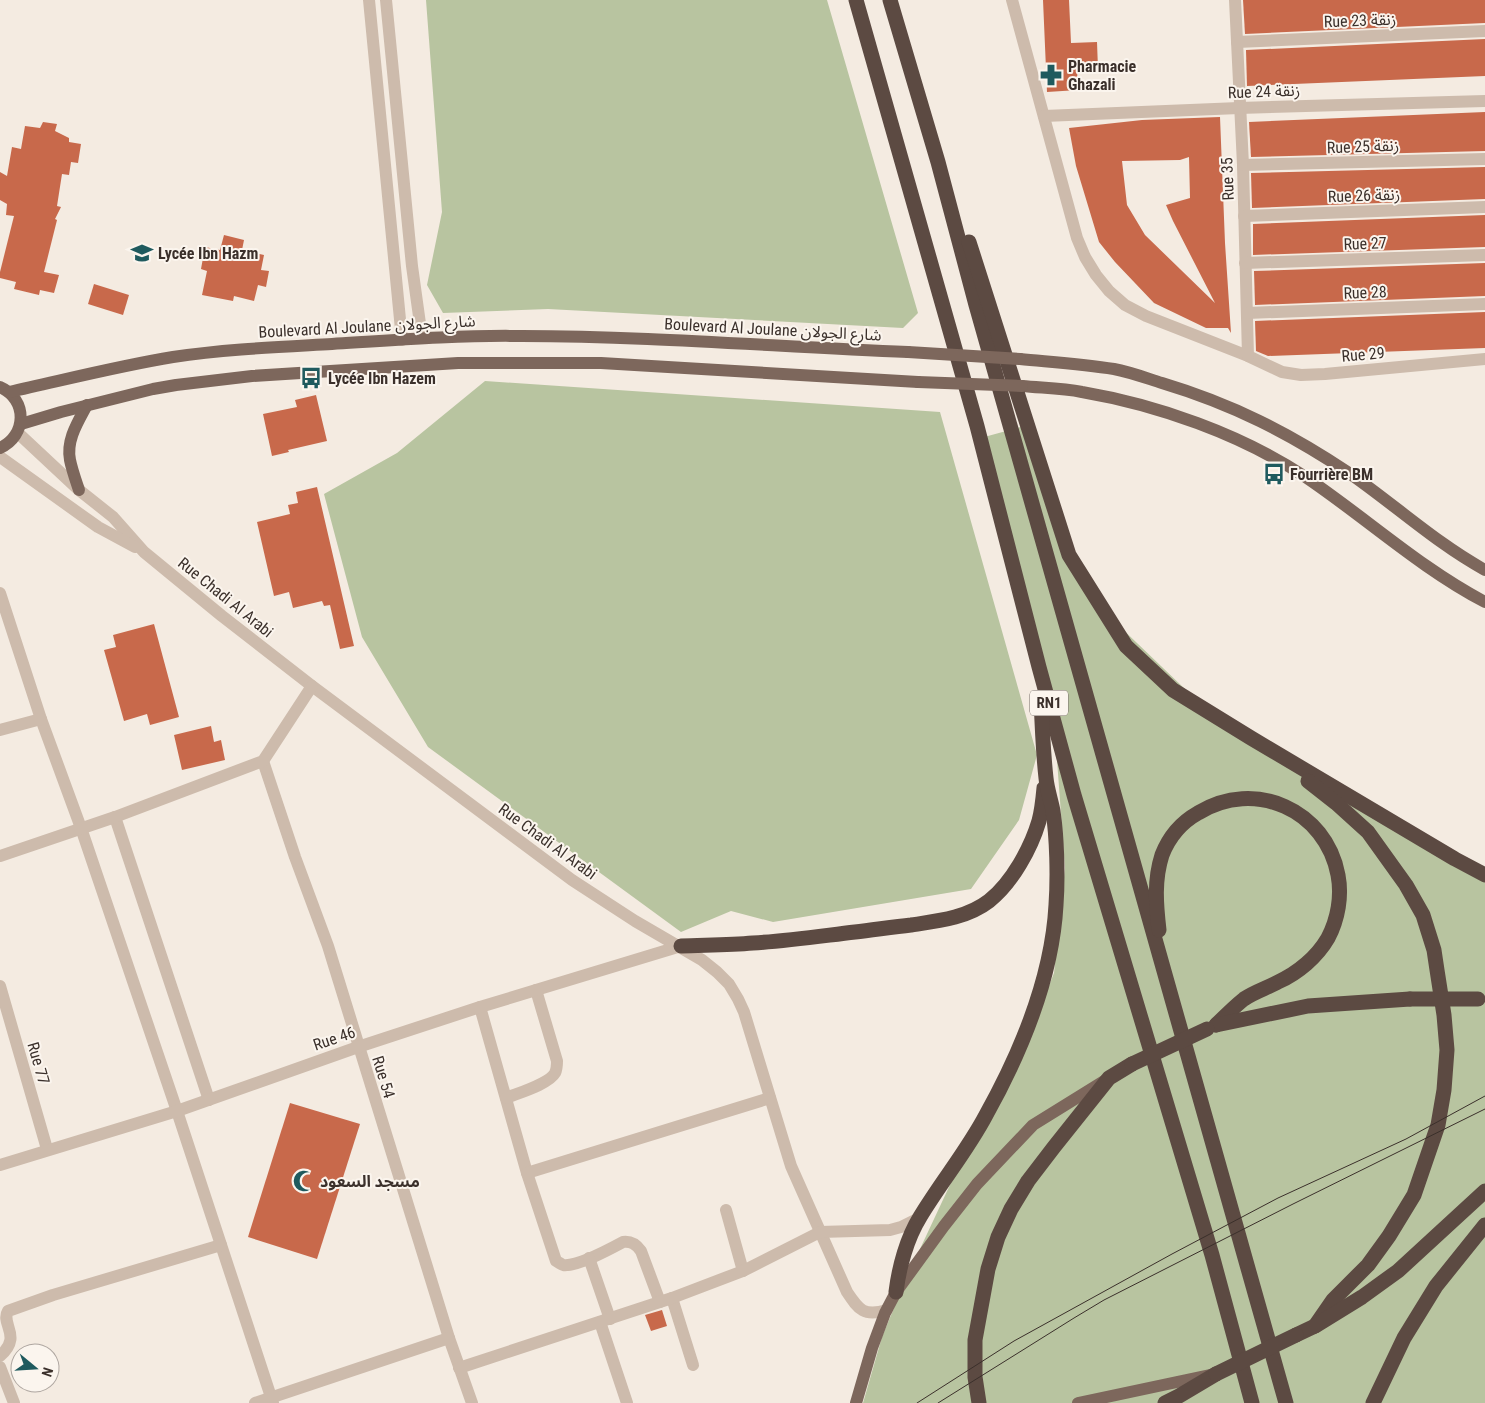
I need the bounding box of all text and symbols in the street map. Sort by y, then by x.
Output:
street label: Rue 23 زنقة [1324,10,1396,31]
place label: Pharmacie Ghazali [1068,57,1137,94]
pharmacy icon: Pharmacie Ghazali [1038,62,1064,88]
street label: Rue 24 زنقة [1228,81,1300,102]
street label: Rue 25 زنقة [1327,136,1399,157]
street label: Rue 35 [1217,157,1238,201]
street label: Rue 26 زنقة [1328,185,1400,206]
street label: Rue 27 [1343,233,1387,254]
school or university icon: Lycée Ibn Hazm [129,240,155,266]
place label: Lycée Ibn Hazm [158,244,258,263]
street label: Rue 28 [1343,282,1387,303]
street label: Boulevard Al Joulane شارع الجولان [258,311,476,345]
street label: Boulevard Al Joulane شارع الجولان [664,314,882,348]
street label: Rue 29 [1341,343,1385,366]
bus stop icon: Lycée Ibn Hazem [298,365,324,391]
place label: Lycée Ibn Hazem [328,369,436,388]
bus stop icon: Fourrière BM [1261,461,1287,487]
place label: Fourrière BM [1290,465,1373,484]
street label: Rue Chadi Al Arabi [174,553,277,642]
road number: RN1 [1030,690,1068,716]
street label: Rue Chadi Al Arabi [495,799,601,883]
street label: Rue 46 [311,1022,358,1054]
street label: Rue 77 [23,1040,54,1087]
street label: Rue 54 [368,1054,399,1101]
mosque icon: مسجد السعود [291,1168,317,1194]
place label: مسجد السعود [320,1172,420,1191]
north arrow [10,1343,60,1393]
text: N [38,1365,56,1379]

